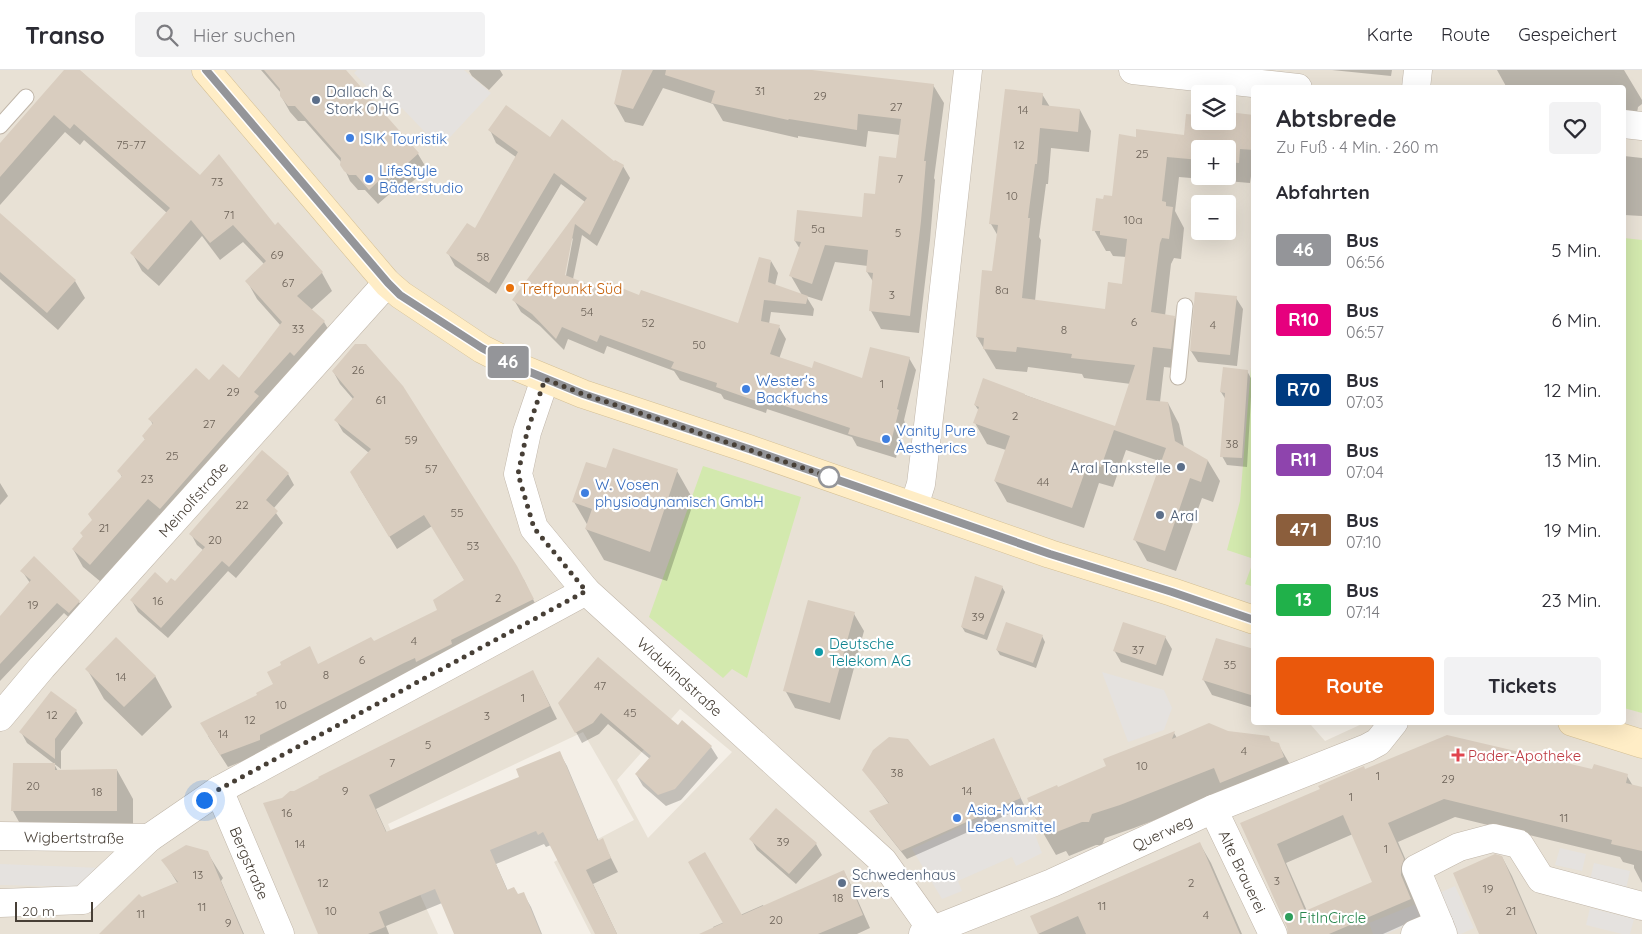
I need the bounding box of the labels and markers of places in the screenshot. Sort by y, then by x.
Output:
place label: Dallach & Stork OHG [326,82,399,118]
marker: Dallach & Stork OHG [310,94,322,106]
place label: ISIK Touristik [360,129,447,148]
marker: ISIK Touristik [344,132,356,144]
place label: LifeStyle Bäderstudio [379,161,463,197]
marker: LifeStyle Bäderstudio [363,173,375,185]
place label: Treffpunkt Süd [520,279,622,298]
marker: Treffpunkt Süd [504,282,516,294]
place label: Wester's Backfuchs [756,371,828,407]
marker: Wester's Backfuchs [740,383,752,395]
place label: Vanity Pure Àestherics [896,421,976,457]
marker: Vanity Pure Àestherics [880,433,892,445]
place label: Aral Tankstelle [1070,458,1171,477]
marker: Aral Tankstelle [1175,461,1187,473]
unlabelled marker [818,466,840,488]
place label: W. Vosen physiodynamisch GmbH [595,475,764,511]
marker: W. Vosen physiodynamisch GmbH [579,487,591,499]
place label: Aral [1170,506,1198,525]
marker: Aral [1154,509,1166,521]
place label: Deutsche Telekom AG [829,634,911,670]
marker: Deutsche Telekom AG [813,646,825,658]
place label: Pader-Apotheke [1468,746,1581,765]
marker: Pader-Apotheke [1452,749,1464,761]
place label: Asia-Markt Lebensmittel [967,800,1056,836]
marker: Asia-Markt Lebensmittel [951,812,963,824]
place label: Schwedenhaus Evers [852,865,956,901]
marker: Schwedenhaus Evers [836,877,848,889]
place label: FitInCircle [1299,908,1366,927]
marker: FitInCircle [1283,911,1295,923]

